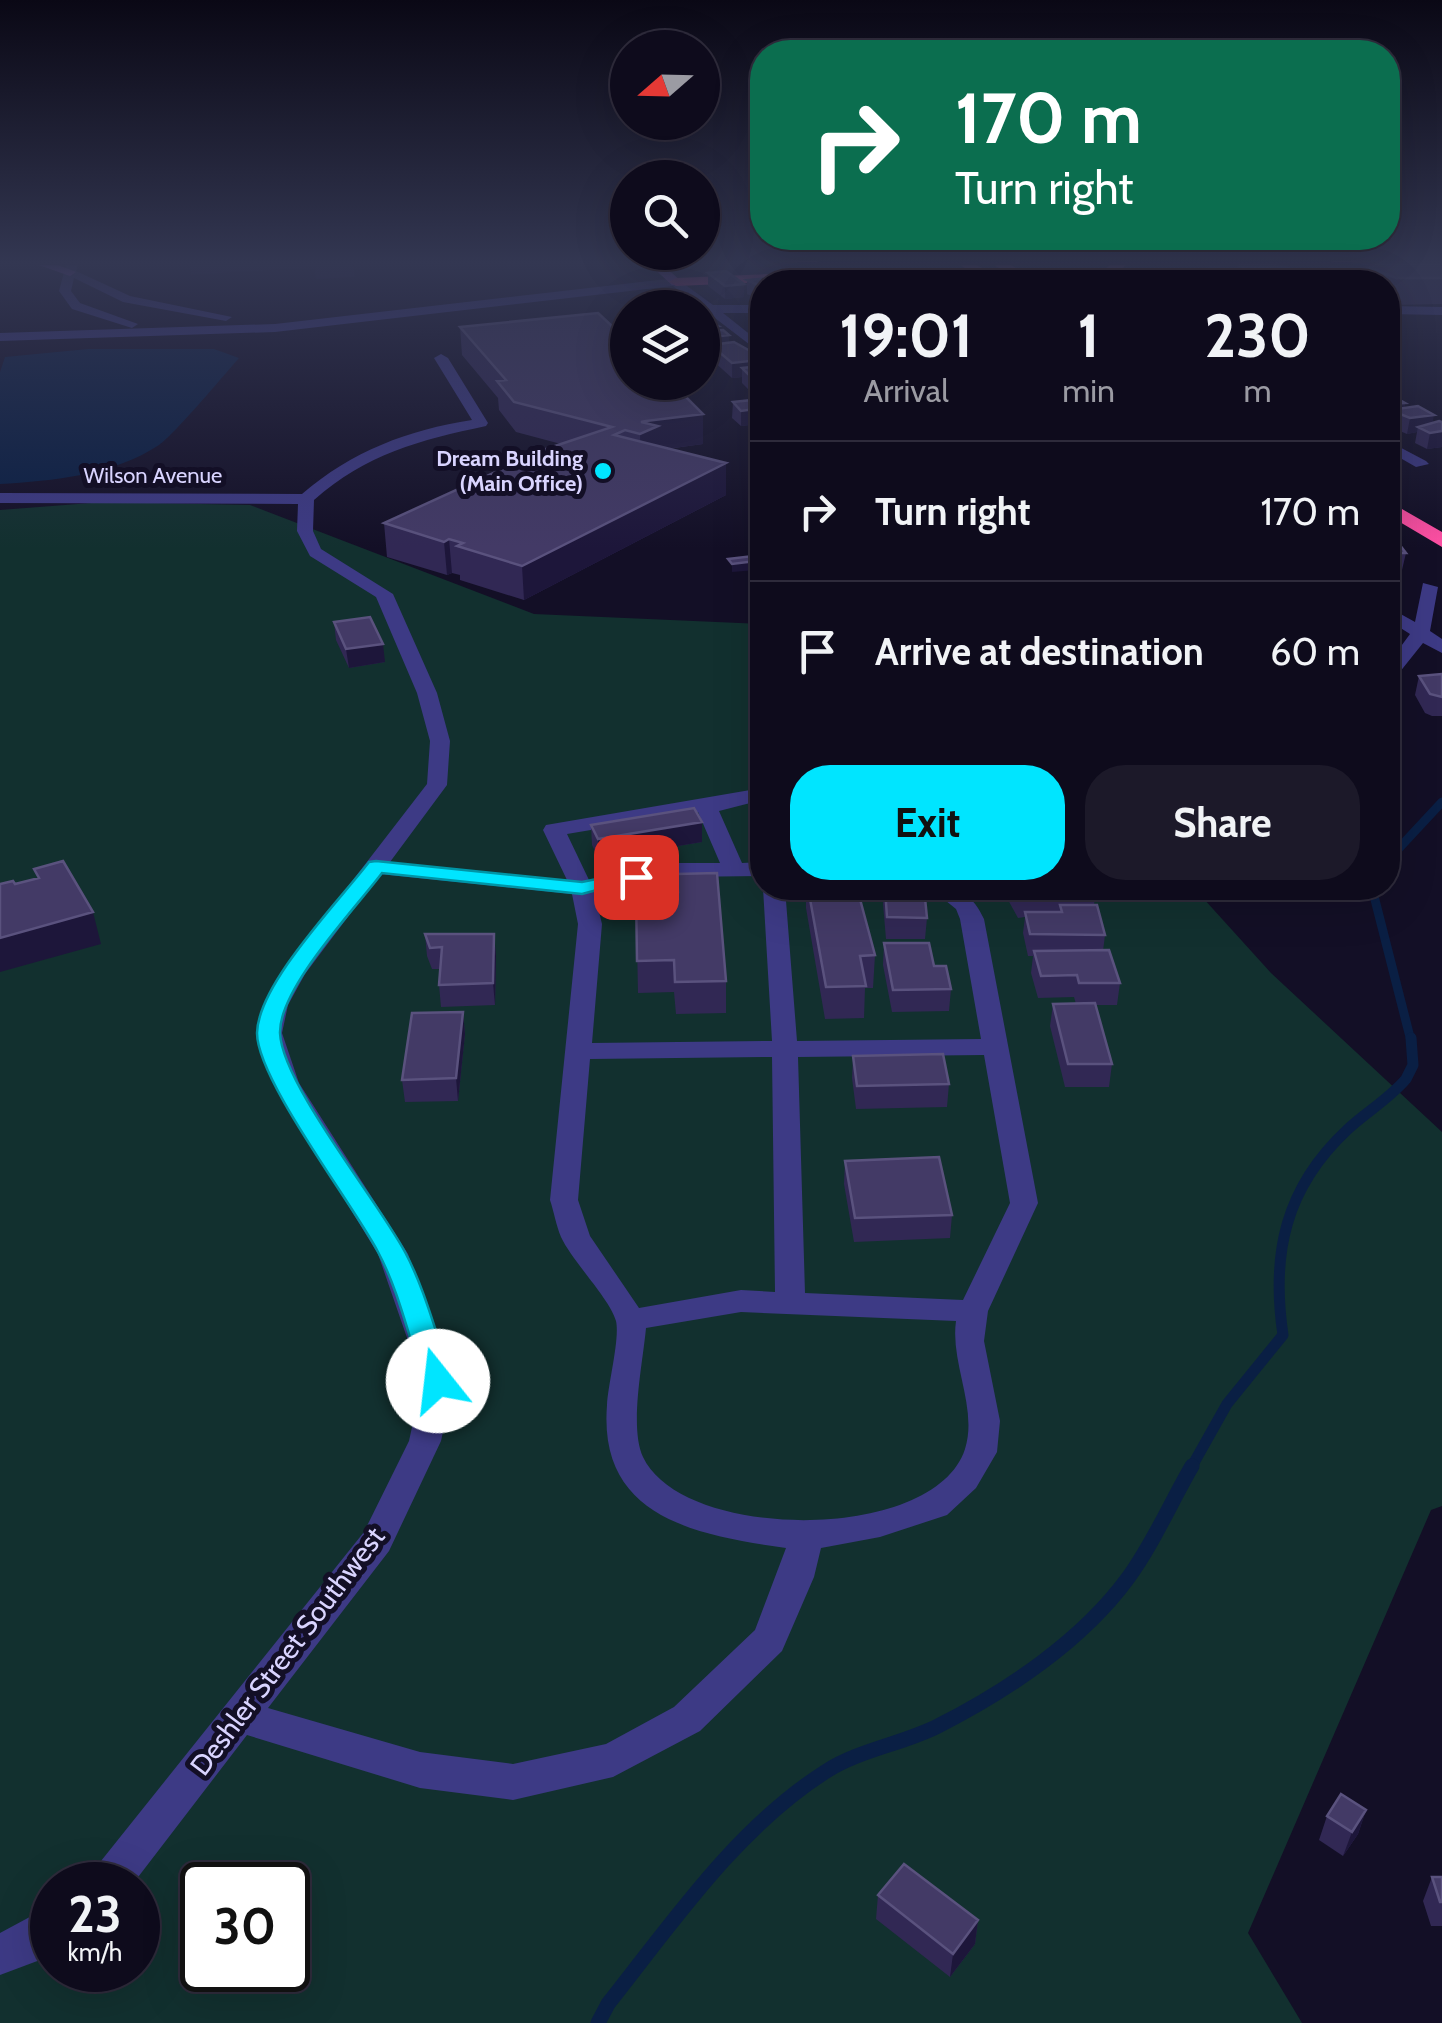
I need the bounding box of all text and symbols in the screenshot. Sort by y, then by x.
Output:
north arrow [610,30,720,140]
map controls [610,30,720,400]
text: 170 m [955,75,1142,161]
icon: right [790,80,920,210]
button: search [610,160,720,270]
text: Turn right [955,161,1134,215]
button: layers [610,290,720,400]
text: 19:01 [839,299,973,372]
text: 1 [1078,299,1100,372]
text: 230 [1204,299,1311,372]
text: Arrival [864,371,949,410]
text: min [1062,371,1115,410]
text: m [1243,371,1272,410]
place label: Dream Building (Main Office) [436,445,583,497]
marker: Dream Building (Main Office) [592,460,614,482]
street label: Wilson Avenue [84,462,222,489]
icon: right [790,484,845,539]
text: Turn right [875,488,1031,535]
text: 170 m [1260,488,1360,535]
icon: arrive [790,624,845,679]
text: Arrive at destination [875,628,1204,675]
text: 60 m [1270,628,1360,675]
button: Exit [790,765,1065,880]
button: Share [1085,765,1360,880]
pin [594,835,679,920]
icon: arrive [609,850,664,905]
position arrow [386,1329,490,1433]
street label: Deshler Street Southwest [183,1520,391,1782]
speed limit sign: 30 [180,1862,310,1992]
text: 23 [68,1884,122,1945]
text: km/h [68,1937,122,1967]

